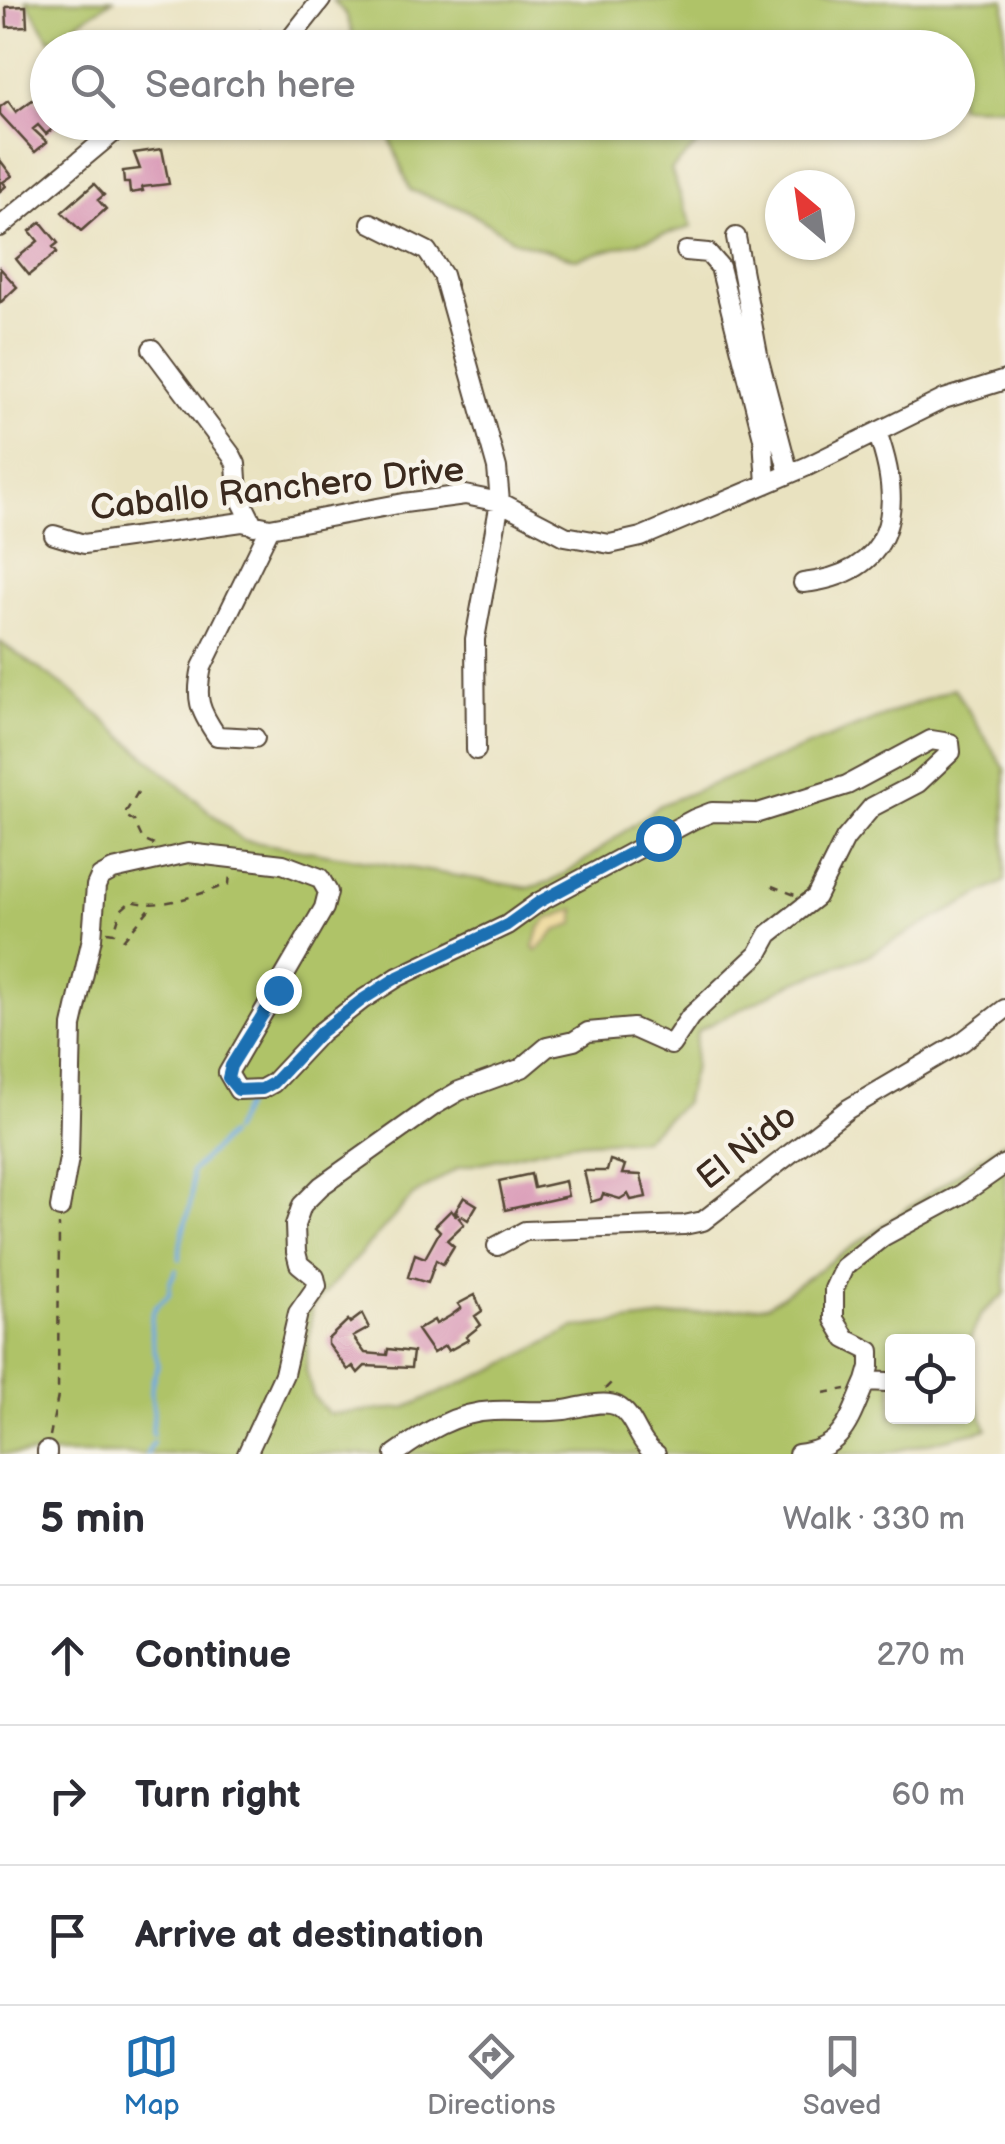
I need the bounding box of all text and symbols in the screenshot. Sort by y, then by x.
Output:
search box [30,30,975,140]
icon: search [65,58,120,113]
text: Search here [145,63,356,108]
north arrow [765,170,855,260]
street label: Caballo Ranchero Drive [88,448,466,531]
route start [636,816,682,862]
route end [256,968,302,1014]
street label: El Nido [688,1095,805,1199]
map controls [885,1334,975,1424]
button: locate [885,1334,975,1424]
text: 5 min [40,1494,145,1545]
text: Walk · 330 m [783,1500,965,1539]
icon: ahead [40,1628,95,1683]
text: Continue [135,1633,291,1678]
text: 270 m [876,1636,965,1675]
icon: right [40,1768,95,1823]
text: Turn right [135,1773,300,1818]
text: 60 m [892,1776,965,1815]
icon: arrive [40,1908,95,1963]
text: Arrive at destination [135,1913,484,1958]
tab: Map [124,2029,180,2122]
tab: Directions [427,2029,556,2122]
tab: Saved [803,2029,881,2122]

